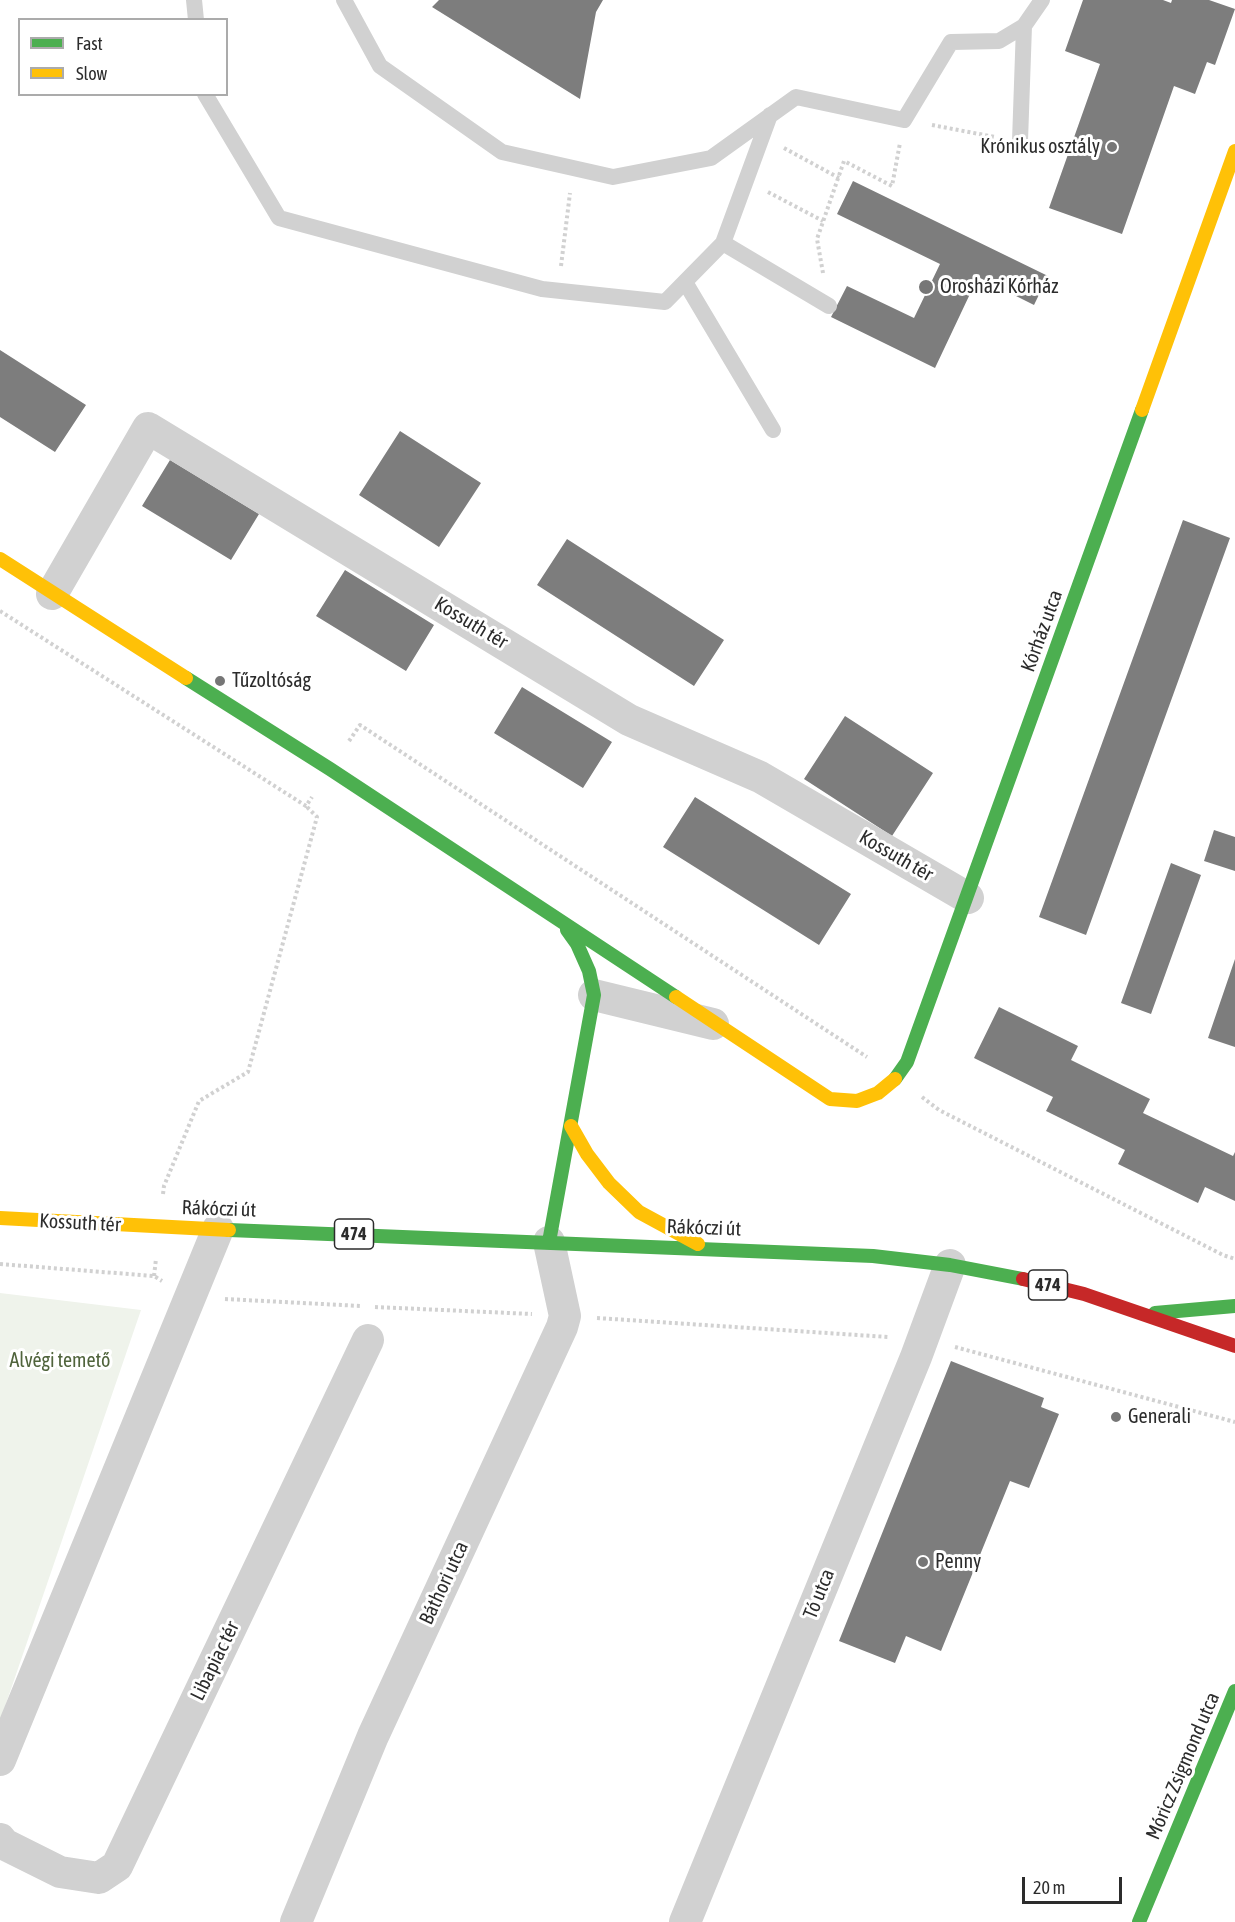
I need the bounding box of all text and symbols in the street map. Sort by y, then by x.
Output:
legend [18,18,228,96]
text: Fast [76,33,103,54]
text: Slow [76,63,107,84]
place label: Krónikus osztály [980,135,1100,159]
marker: Krónikus osztály [1105,140,1119,154]
place label: Orosházi Kórház [940,275,1058,299]
marker: Orosházi Kórház [917,278,935,296]
street label: Kórház utca [1016,587,1068,675]
street label: Kossuth tér [430,592,512,654]
place label: Tűzoltóság [232,669,311,693]
marker: Tűzoltóság [213,674,227,688]
street label: Kossuth tér [855,825,937,887]
street label: Rákóczi út [181,1196,257,1222]
street label: Kossuth tér [39,1209,121,1237]
street label: Rákóczi út [666,1215,742,1241]
road number: 474 [334,1219,374,1249]
road number: 474 [1028,1270,1068,1300]
park label: Alvégi temető [9,1349,111,1373]
place label: Generali [1128,1405,1191,1429]
marker: Generali [1109,1410,1123,1424]
street label: Báthori utca [414,1538,474,1628]
place label: Penny [935,1550,981,1574]
marker: Penny [916,1555,930,1569]
street label: Tó utca [798,1566,840,1622]
street label: Libapiac tér [186,1617,244,1705]
street label: Móricz Zsigmond utca [1141,1689,1225,1843]
scale bar [1025,1865,1126,1903]
text: 20 m [1033,1877,1065,1898]

